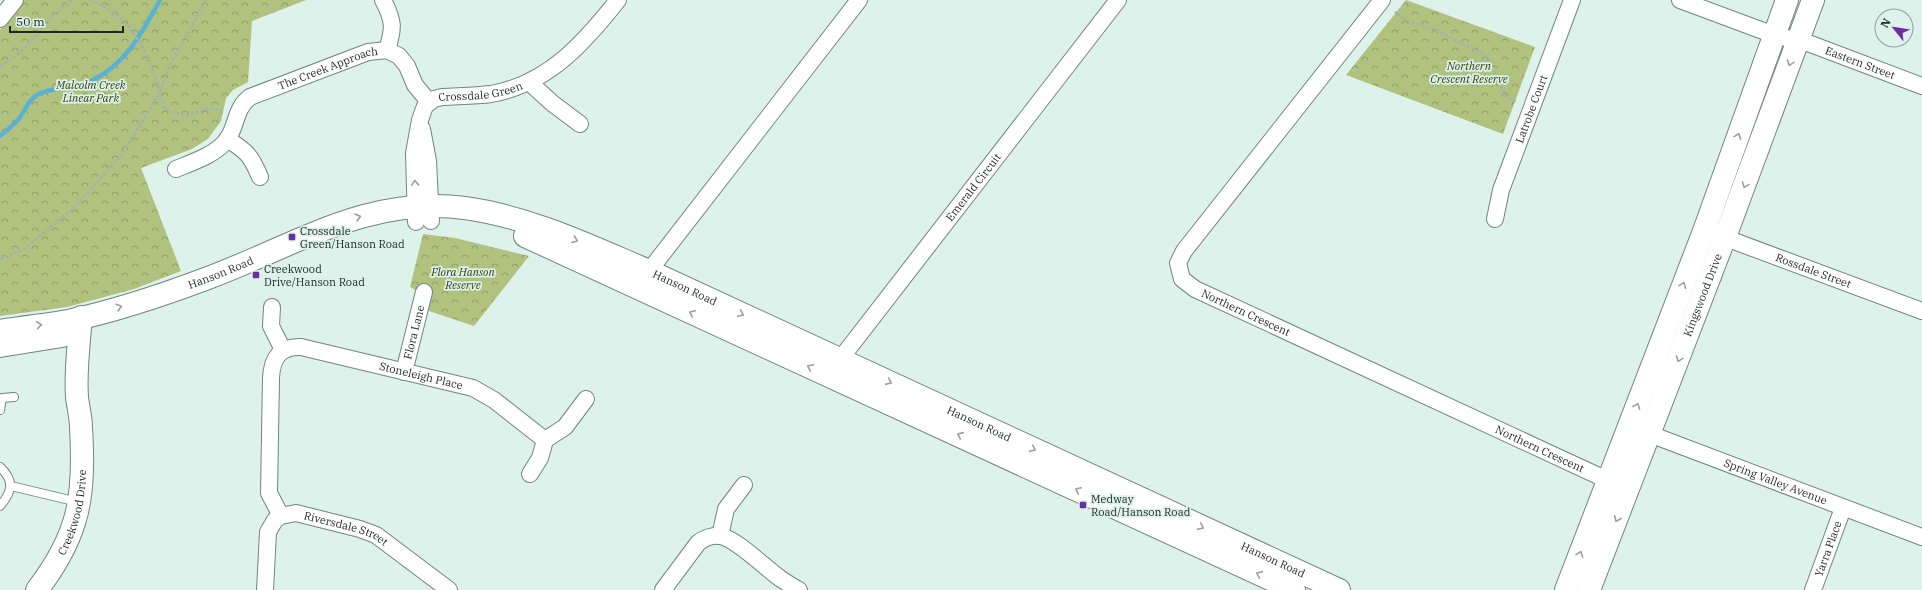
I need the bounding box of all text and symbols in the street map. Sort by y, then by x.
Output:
scale bar [10,8,123,34]
north arrow [1874,8,1914,48]
text: 50 m [16,14,45,29]
text: N [1877,15,1894,30]
street label: Eastern Street [1823,43,1897,82]
street label: The Creek Approach [276,44,379,93]
park label: Northern Crescent Reserve [1430,59,1508,86]
one-way arrow [1787,59,1795,66]
street label: Latrobe Court [1512,73,1550,145]
park label: Malcolm Creek Linear Park [55,78,126,105]
street label: Crossdale Green [437,78,525,105]
one-way arrow [1733,133,1741,140]
street label: Emerald Circuit [943,150,1004,224]
one-way arrow [410,180,419,186]
one-way arrow [1741,181,1749,188]
one-way arrow [354,213,361,222]
place label: Crossdale Green/Hanson Road [300,224,405,251]
marker: Crossdale Green/Hanson Road [287,232,297,242]
one-way arrow [572,236,579,244]
street label: Rossdale Street [1774,250,1853,291]
street label: Kingswood Drive [1680,252,1725,339]
street label: Hanson Road [186,253,256,292]
place label: Creekwood Drive/Hanson Road [264,262,365,289]
park label: Flora Hanson Reserve [430,265,496,292]
street label: Hanson Road [651,267,720,309]
marker: Creekwood Drive/Hanson Road [251,270,261,280]
one-way arrow [1679,281,1687,288]
street label: Northern Crescent [1199,286,1293,339]
one-way arrow [115,304,122,312]
street label: Flora Lane [400,304,427,361]
one-way arrow [737,309,744,317]
one-way arrow [689,310,697,318]
one-way arrow [36,321,42,330]
one-way arrow [1675,355,1683,362]
street label: Stoneleigh Place [378,359,464,392]
one-way arrow [807,364,815,372]
one-way arrow [885,377,892,385]
street label: Hanson Road [945,403,1014,445]
one-way arrow [1632,403,1640,410]
street label: Northern Crescent [1493,422,1587,475]
one-way arrow [956,432,964,440]
one-way arrow [1028,444,1036,452]
street label: Spring Valley Avenue [1722,456,1829,508]
street label: Creekwood Drive [54,469,89,558]
one-way arrow [1074,486,1081,494]
place label: Medway Road/Hanson Road [1091,492,1191,519]
marker: Medway Road/Hanson Road [1078,500,1088,510]
street label: Riversdale Street [302,508,391,549]
one-way arrow [1614,516,1622,523]
street label: Yarra Place [1812,519,1845,578]
one-way arrow [1197,522,1205,530]
street label: Hanson Road [1239,539,1308,581]
one-way arrow [1576,550,1584,557]
one-way arrow [1256,571,1263,579]

